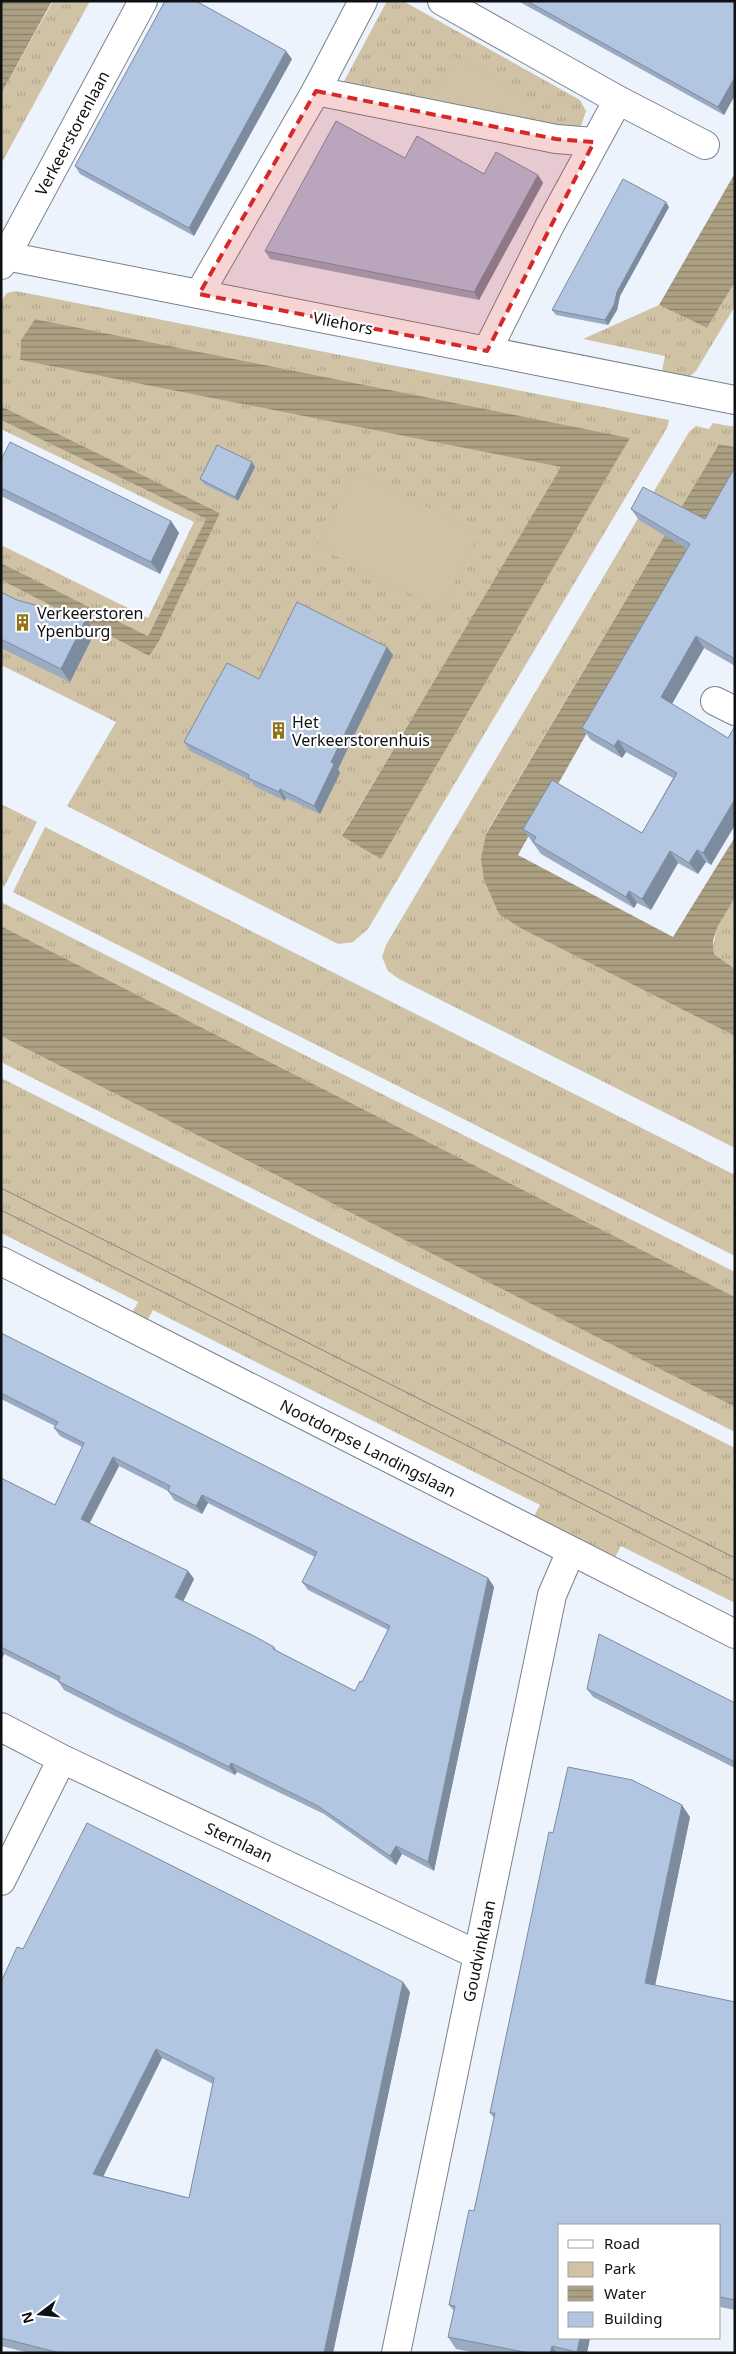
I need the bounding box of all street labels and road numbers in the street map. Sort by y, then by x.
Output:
street label: Verkeerstorenlaan [30,67,114,199]
street label: Vliehors [311,306,375,340]
street label: Nootdorpse Landingslaan [276,1394,460,1502]
street label: Sternlaan [202,1817,276,1867]
street label: Goudvinklaan [457,1898,501,2004]

